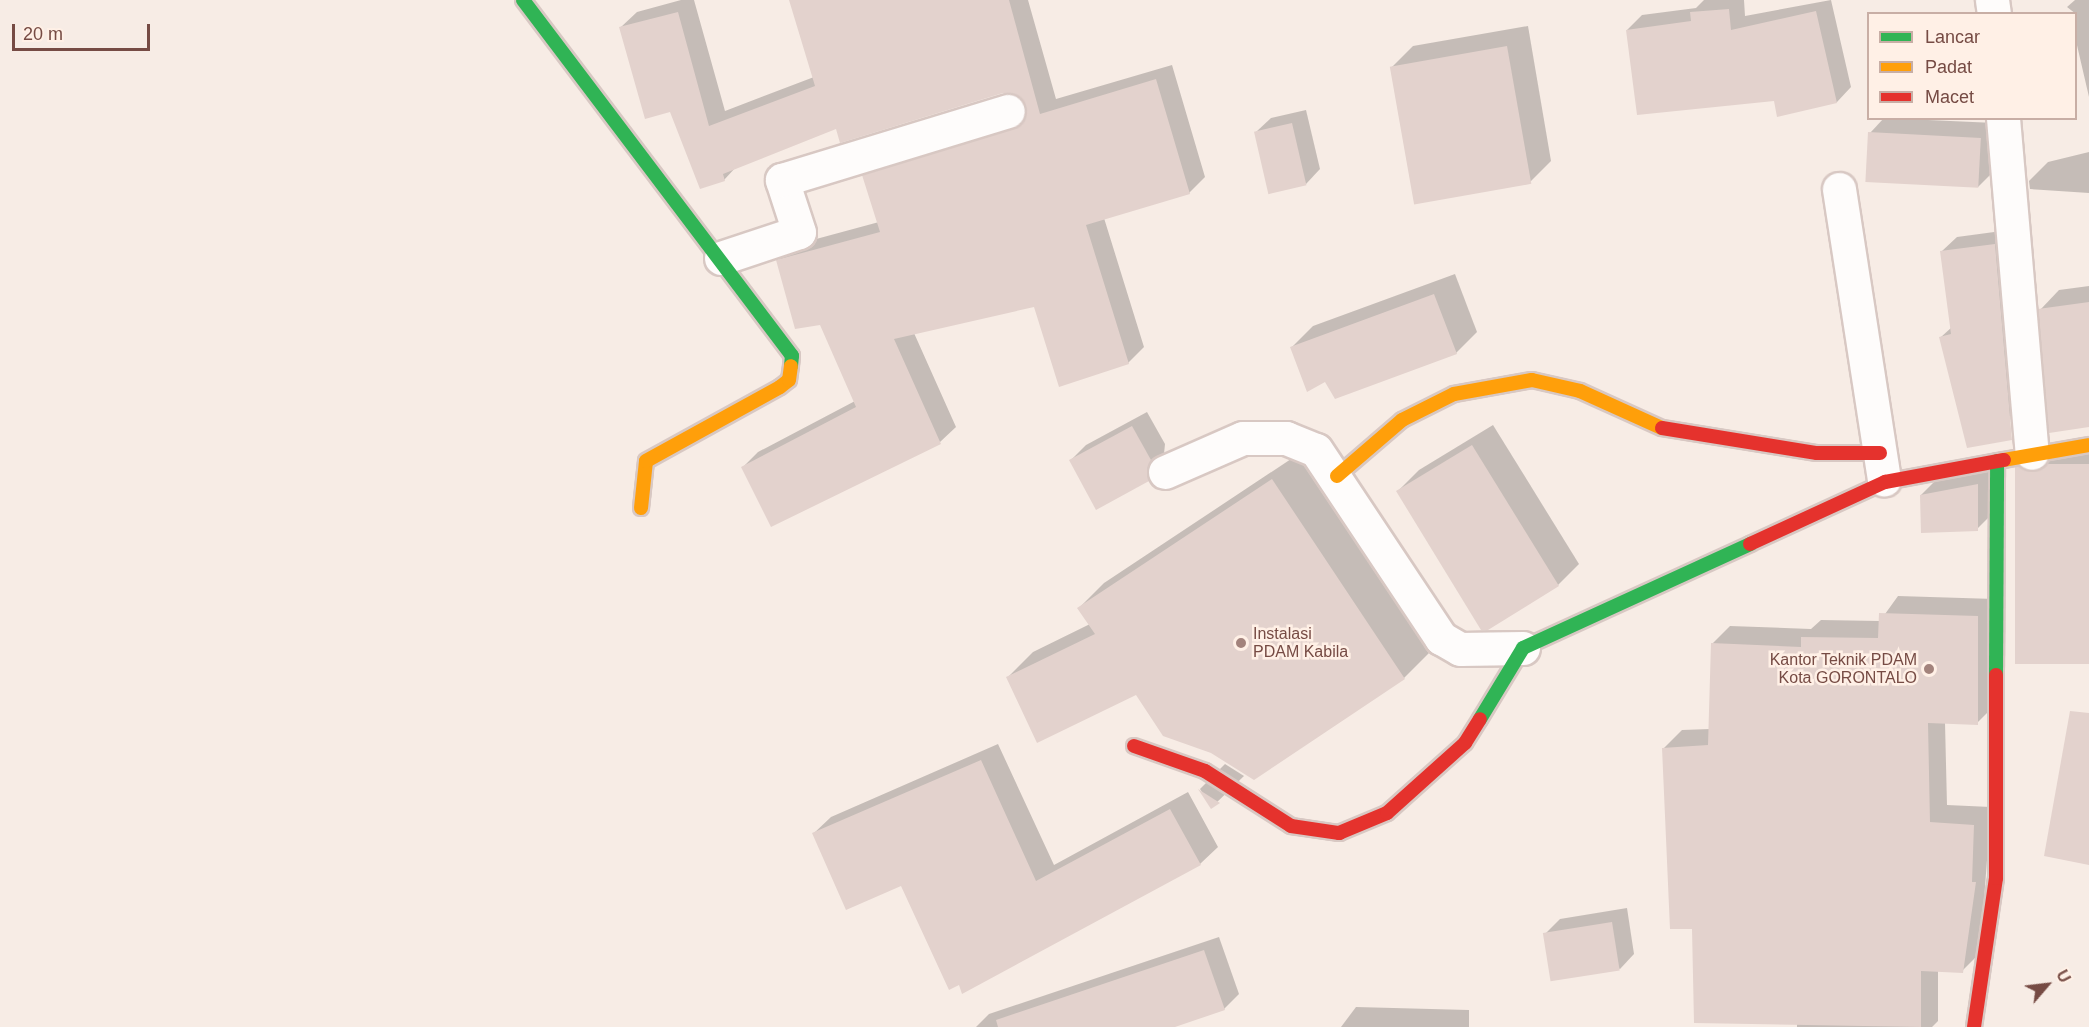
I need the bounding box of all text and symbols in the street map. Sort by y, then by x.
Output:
scale bar [15,12,153,50]
legend [1867,12,2077,120]
text: 20 m [23,24,63,44]
text: Lancar [1925,27,1980,47]
text: Padat [1925,57,1972,77]
text: Macet [1925,87,1974,107]
place label: Instalasi PDAM Kabila [1253,624,1348,662]
marker: Instalasi PDAM Kabila [1234,636,1248,650]
place label: Kantor Teknik PDAM Kota GORONTALO [1769,650,1917,688]
marker: Kantor Teknik PDAM Kota GORONTALO [1922,662,1936,676]
north arrow [2017,955,2077,1015]
text: U [2053,967,2074,985]

